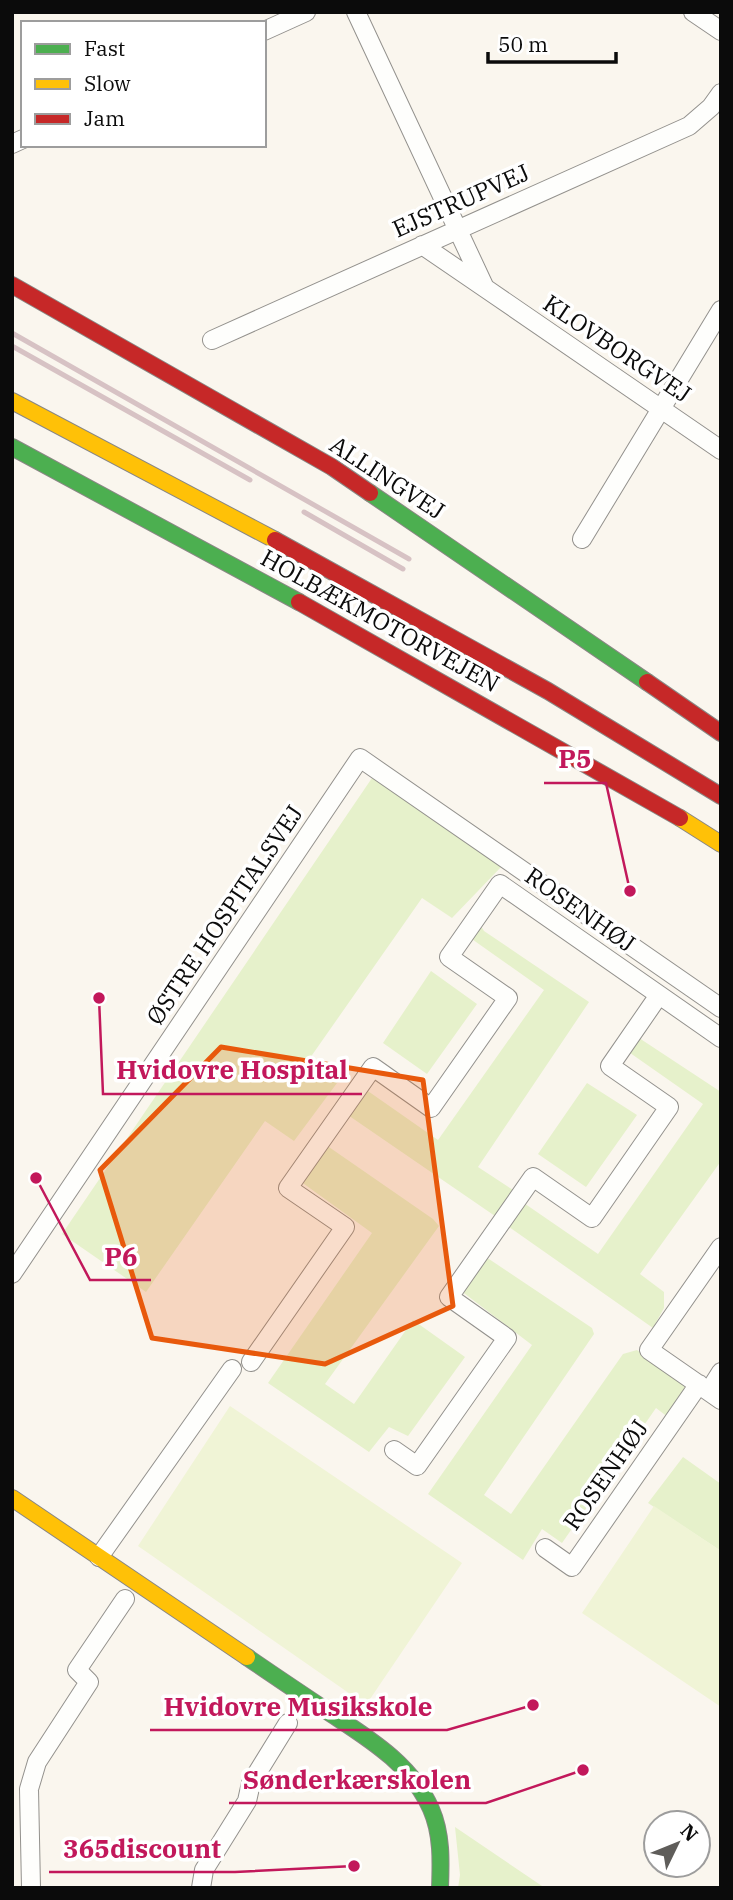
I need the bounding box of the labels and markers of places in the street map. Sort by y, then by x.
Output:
callout: P5 [544,736,606,783]
callout: Hvidovre Hospital [103,1047,362,1094]
callout: P6 [90,1233,151,1280]
callout: Hvidovre Musikskole [150,1683,447,1730]
callout: Sønderkærskolen [229,1756,486,1803]
callout: 365discount [49,1825,235,1872]

